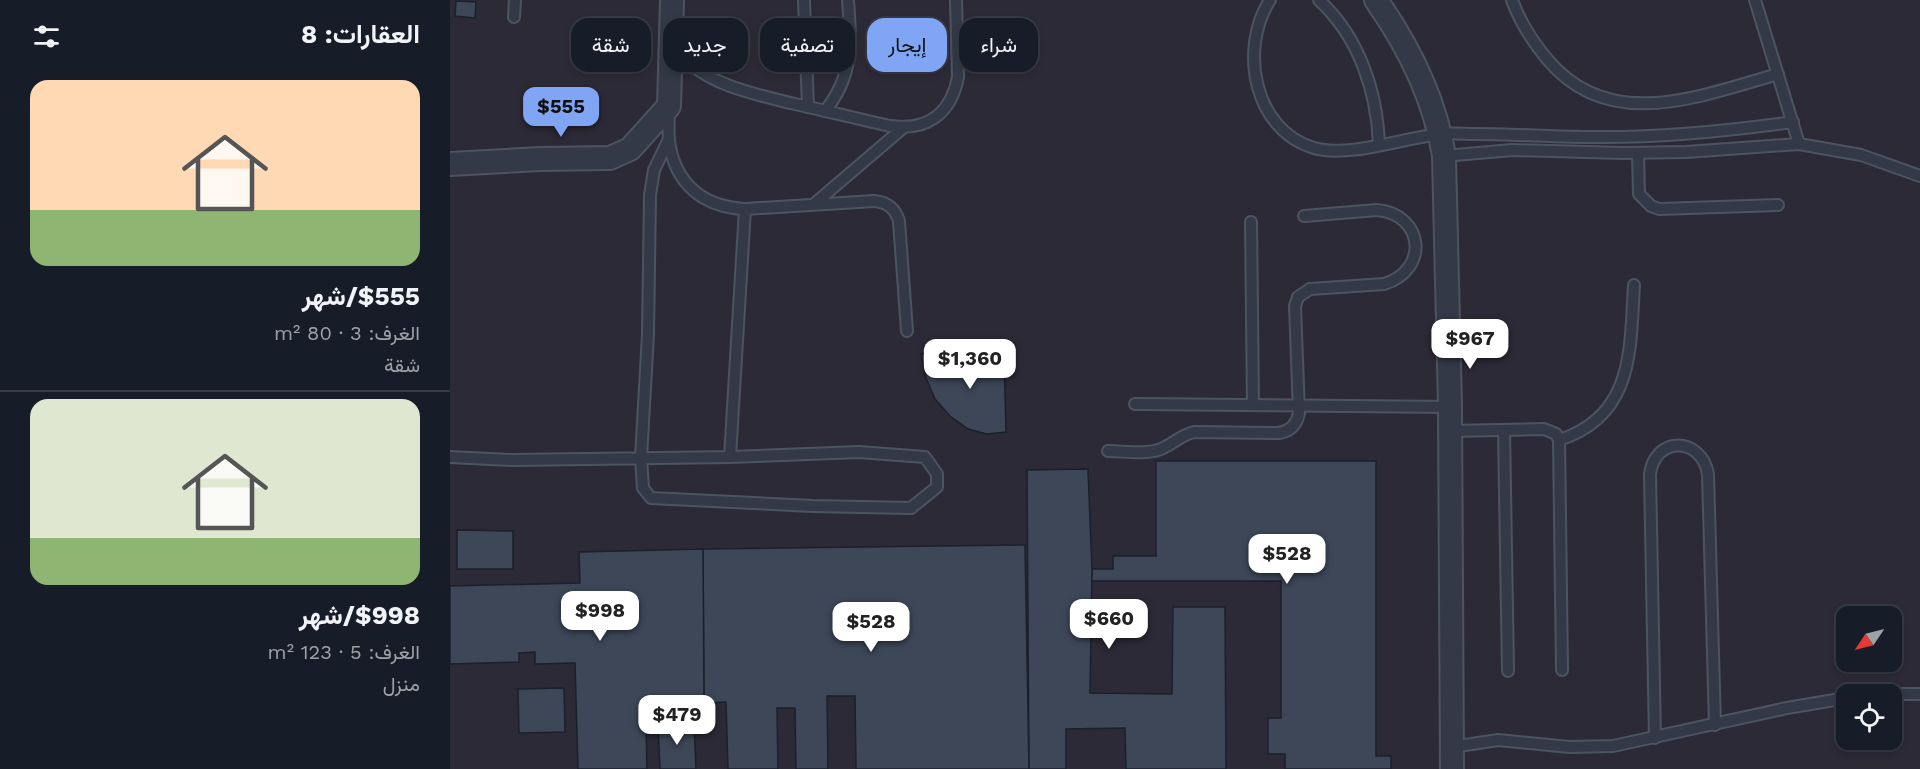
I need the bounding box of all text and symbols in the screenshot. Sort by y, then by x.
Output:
chip: شقة [571,18,651,72]
chip: جديد [663,18,748,72]
chip: تصفية [760,18,855,72]
chip: إيجار [867,18,947,72]
chip: شراء [959,18,1038,72]
text: العقارات: 8 [301,19,420,49]
icon: filters [30,20,63,53]
pin: $555 [525,87,597,138]
text: $555 [537,94,585,118]
icon: home [171,119,279,227]
text: $555/شهر [302,281,420,311]
pin: $967 [1434,319,1506,370]
text: الغرف: 3 · 80 m² [274,321,420,345]
text: $967 [1445,326,1495,350]
pin: $1,360 [921,339,1019,390]
text: $1,360 [938,346,1002,370]
text: شقة [384,353,420,377]
icon: home [171,438,279,546]
pin: $528 [1251,534,1323,585]
text: $528 [1263,541,1311,565]
pin: $998 [564,591,636,642]
text: $998 [575,598,625,622]
pin: $660 [1073,599,1145,650]
text: $998/شهر [299,600,420,630]
pin: $528 [835,602,907,653]
text: $660 [1084,606,1134,630]
north arrow [1836,606,1902,672]
map controls [1836,606,1902,750]
text: $528 [847,609,895,633]
text: الغرف: 5 · 123 m² [268,640,420,664]
text: منزل [383,672,420,696]
button: locate [1836,684,1902,750]
pin: $479 [641,695,713,746]
text: $479 [652,702,702,726]

